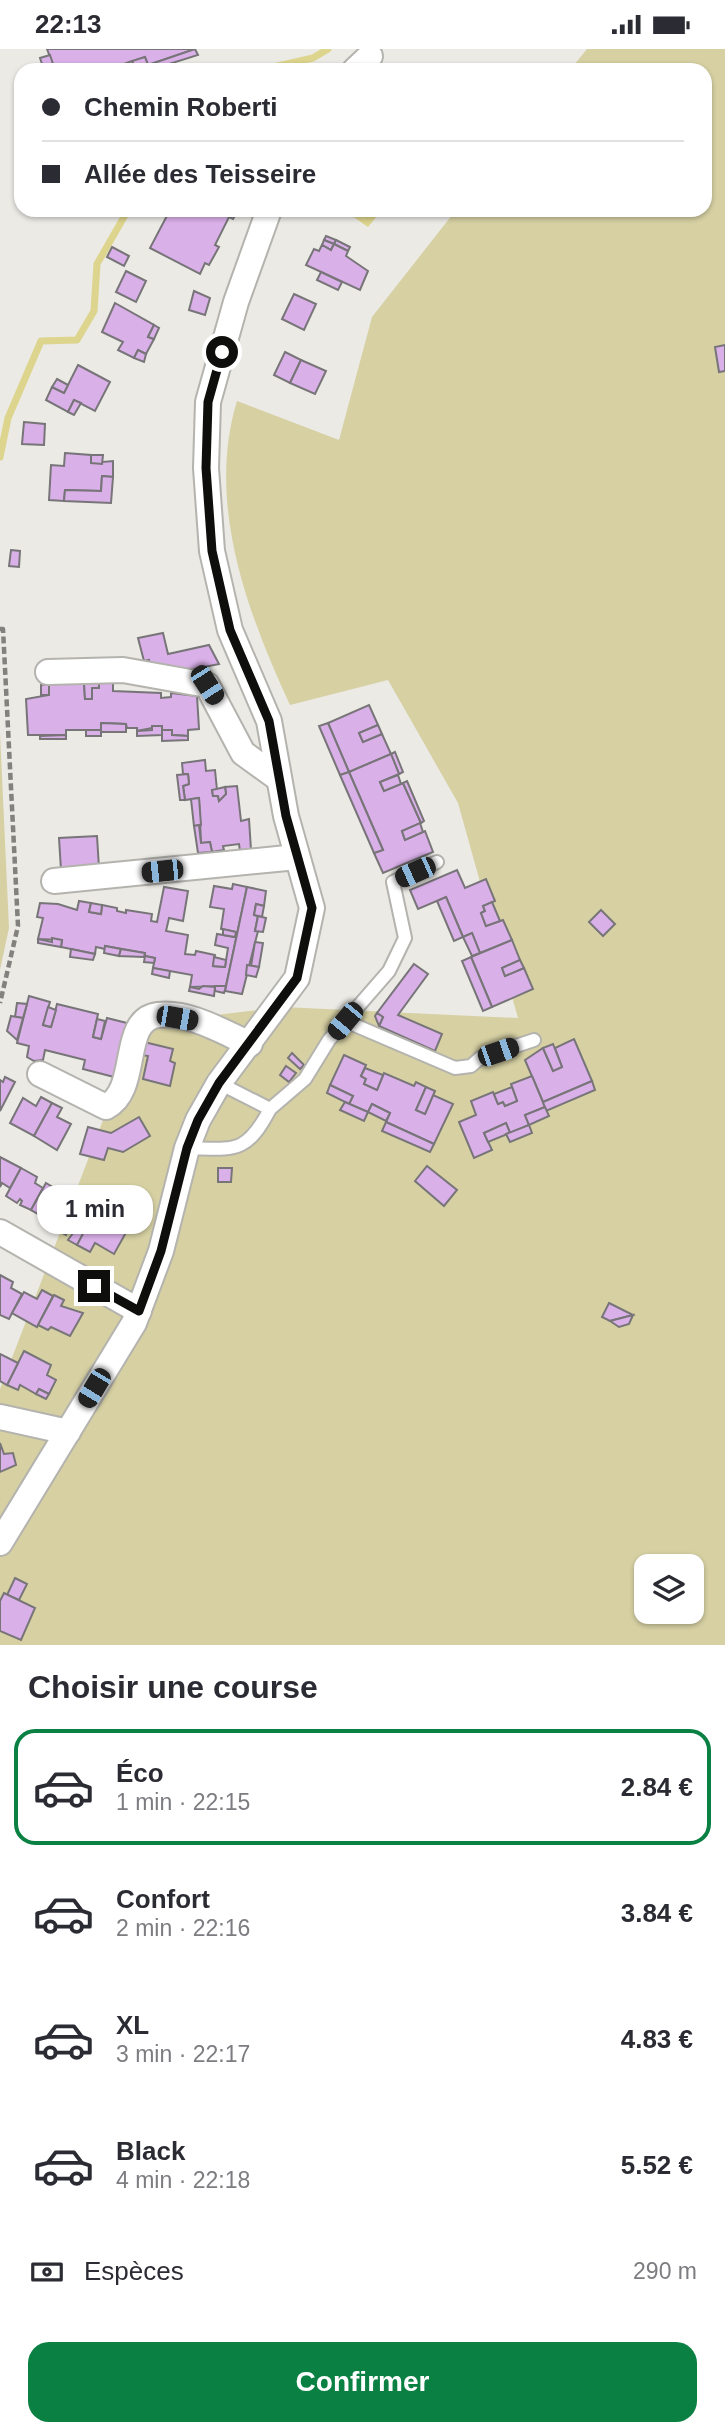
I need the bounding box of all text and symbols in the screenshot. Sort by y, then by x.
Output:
text: 22:13 [35,9,102,39]
text: Chemin Roberti [84,92,278,122]
text: Allée des Teisseire [84,159,316,189]
route start [206,336,238,368]
car [187,662,228,708]
car [392,854,439,890]
car [141,858,184,884]
car [324,998,367,1044]
car [155,1004,200,1032]
car [475,1035,522,1069]
callout: 1 min [36,1185,152,1233]
text: 1 min [65,1196,125,1222]
route end [78,1270,110,1302]
car [75,1365,114,1411]
map controls [634,1554,704,1624]
button: layers [634,1554,704,1624]
text: Choisir une course [28,1669,318,1705]
icon: car [32,1756,95,1819]
text: Éco [116,1758,164,1788]
text: 2.84 € [621,1772,693,1802]
text: 1 min · 22:15 [116,1789,250,1815]
icon: car [32,1882,95,1945]
text: Confort [116,1884,210,1914]
text: 3.84 € [621,1898,693,1928]
text: 2 min · 22:16 [116,1915,250,1941]
icon: car [32,2008,95,2071]
text: XL [116,2010,149,2040]
text: 4.83 € [621,2024,693,2054]
text: 3 min · 22:17 [116,2041,250,2067]
icon: car [32,2134,95,2197]
text: Black [116,2136,185,2166]
text: 5.52 € [621,2150,693,2180]
text: 4 min · 22:18 [116,2167,250,2193]
icon: cash [28,2253,66,2291]
text: Espèces [84,2256,184,2286]
text: 290 m [633,2258,697,2284]
button: Confirmer [28,2342,697,2422]

